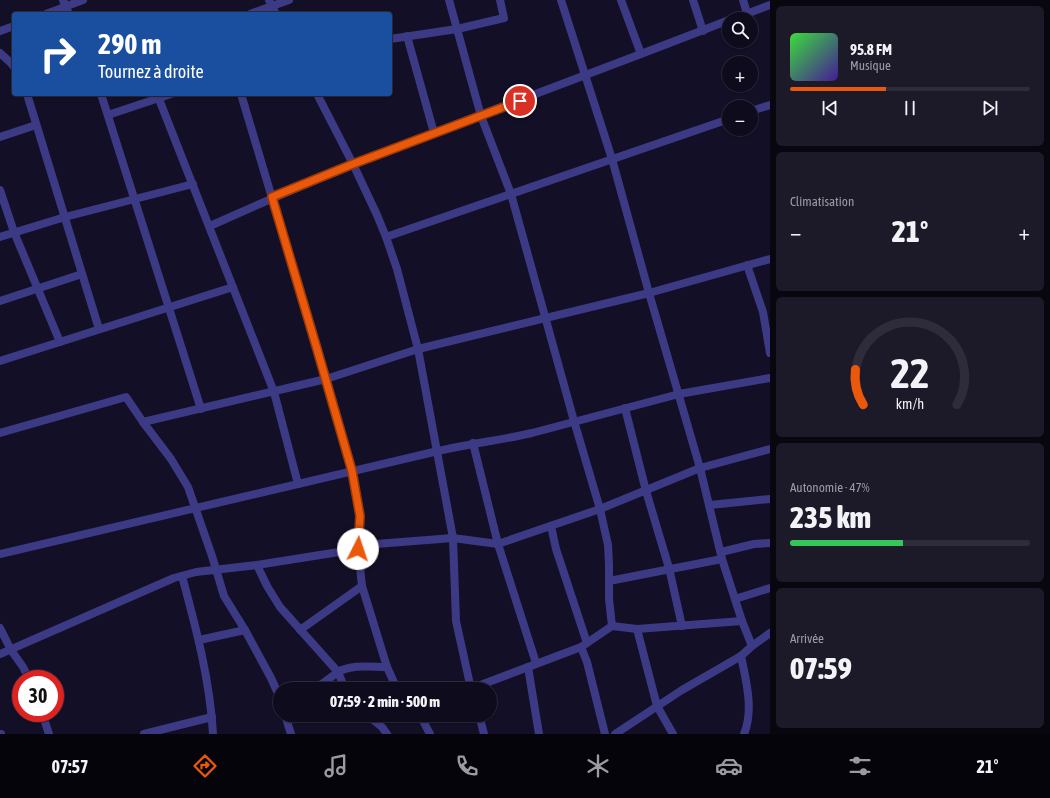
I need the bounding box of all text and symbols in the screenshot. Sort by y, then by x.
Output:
map controls [722,12,758,136]
button: search [722,12,758,48]
icon: right [32,28,84,80]
text: 290 m [98,28,161,60]
text: 95.8 FM [850,41,892,58]
button: + [722,56,758,92]
text: Musique [850,58,891,73]
text: Tournez à droite [98,61,204,82]
pin [503,84,537,118]
icon: arrive [509,90,531,112]
icon: previous [819,97,841,119]
icon: pause [899,97,921,119]
icon: next [979,97,1001,119]
button: − [722,100,758,136]
text: Climatisation [790,194,854,209]
text: 21° [892,214,928,248]
text: − [790,219,801,245]
text: + [1019,219,1030,245]
text: 22 [890,349,930,397]
text: km/h [896,396,924,412]
text: Autonomie · 47% [790,480,870,495]
text: 235 km [790,500,871,534]
position arrow [337,528,379,570]
text: Arrivée [790,631,824,646]
text: 07:59 [790,651,852,685]
speed limit sign: 30 [12,670,64,722]
text: 07:59 · 2 min · 500 m [330,693,440,710]
icon: directions [191,752,219,780]
icon: music [322,752,350,780]
icon: phone [453,752,481,780]
icon: climate [584,752,612,780]
icon: car [715,752,743,780]
icon: filters [846,752,874,780]
text: 07:57 [51,756,88,777]
text: 21° [977,756,999,777]

